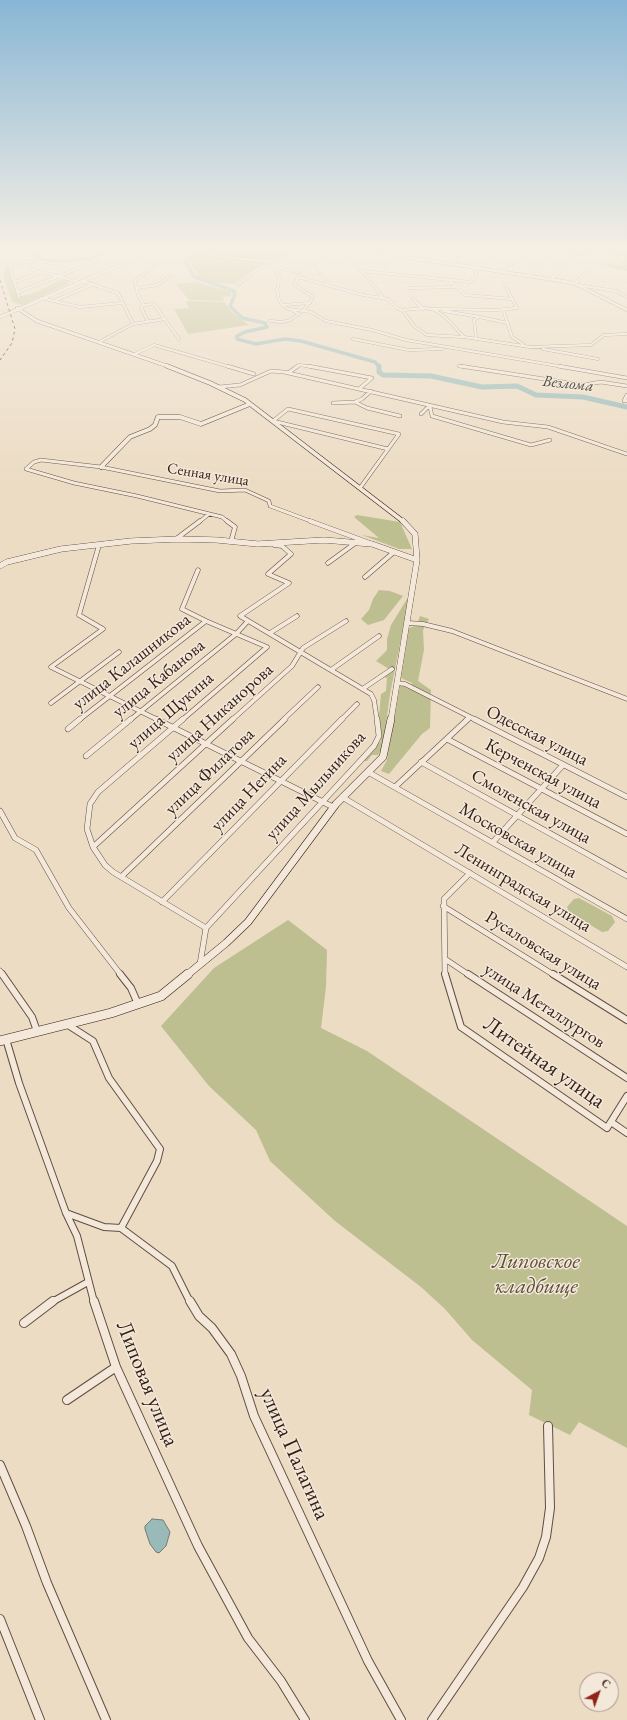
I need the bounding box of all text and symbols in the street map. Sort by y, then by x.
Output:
water label: Везлома [542,372,594,396]
street label: Сенная улица [166,460,250,490]
street label: улица Калашникова [69,609,195,715]
street label: улица Кабанова [108,635,210,723]
street label: улица Никанорова [162,659,278,767]
street label: улица Щукина [124,668,218,754]
street label: Одесская улица [482,701,592,771]
street label: улица Филатова [161,724,259,820]
street label: улица Мыльникова [261,727,371,845]
street label: Керченская улица [481,734,605,814]
street label: улица Негина [207,750,291,836]
street label: Смоленская улица [467,765,595,849]
street label: Московская улица [455,798,581,884]
street label: Ленинградская улица [451,839,595,937]
street label: Русаловская улица [481,907,605,995]
street label: улица Металлургов [479,959,609,1053]
street label: Литейная улица [478,1011,610,1115]
park label: Липовское кладбище [492,1249,580,1300]
street label: Липовая улица [110,1317,184,1451]
street label: улица Палагина [253,1384,335,1524]
north arrow [579,1672,619,1712]
text: С [599,1676,614,1692]

